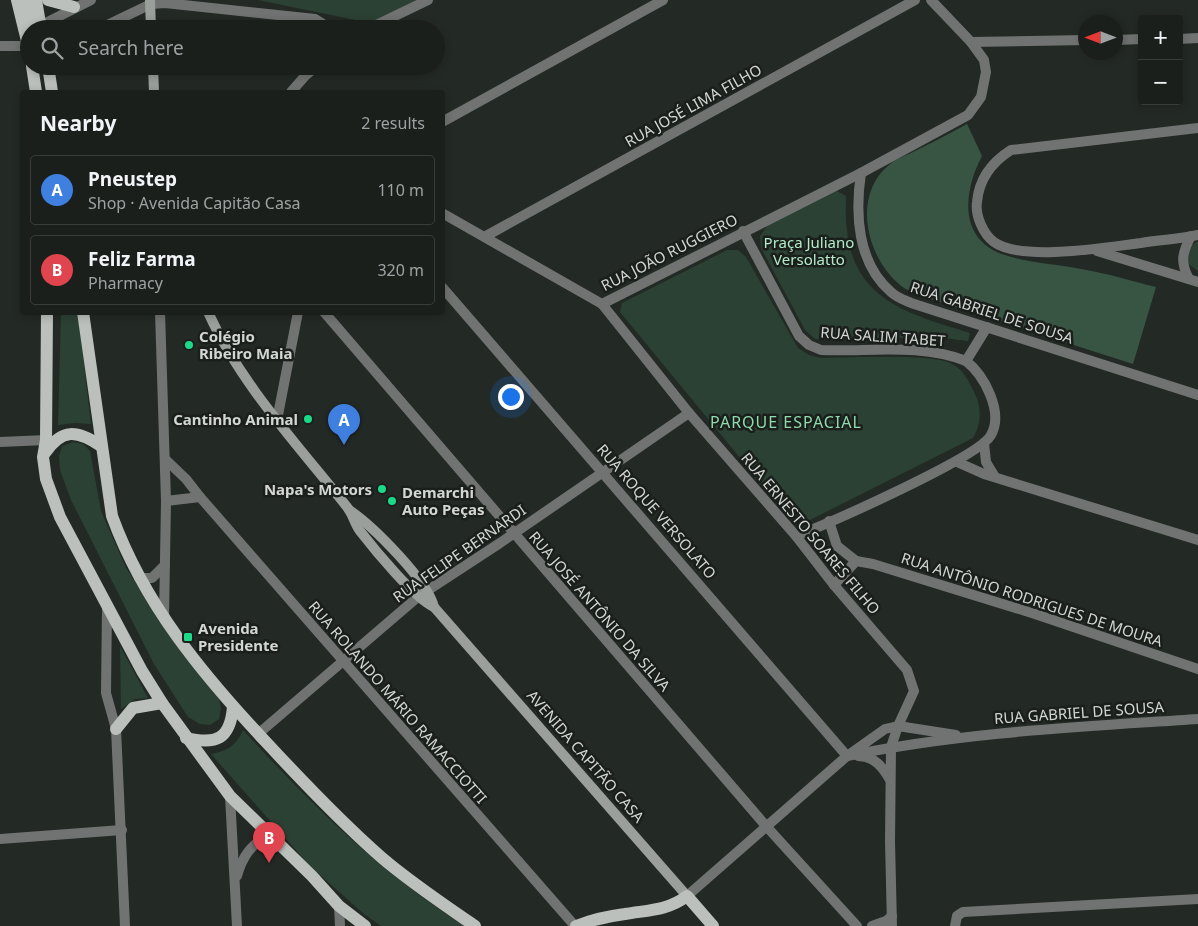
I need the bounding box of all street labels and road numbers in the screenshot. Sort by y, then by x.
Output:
street label: RUA JOSÉ LIMA FILHO [621,59,765,151]
street label: RUA JOÃO RUGGIERO [597,209,741,295]
street label: RUA GABRIEL DE SOUSA [908,276,1076,348]
street label: RUA SALIM TABET [820,322,947,350]
street label: RUA ROQUE VERSOLATO [593,439,721,583]
street label: RUA ERNESTO SOARES FILHO [737,448,885,618]
street label: RUA FELIPE BERNARDI [389,500,529,606]
street label: RUA JOSÉ ANTÔNIO DA SILVA [525,527,675,696]
street label: RUA ANTÔNIO RODRIGUES DE MOURA [899,547,1166,651]
street label: RUA ROLANDO MÁRIO RAMACCIOTTI [304,597,492,807]
street label: AVENIDA CAPITÃO CASA [523,686,649,827]
street label: RUA GABRIEL DE SOUSA [993,696,1165,728]

